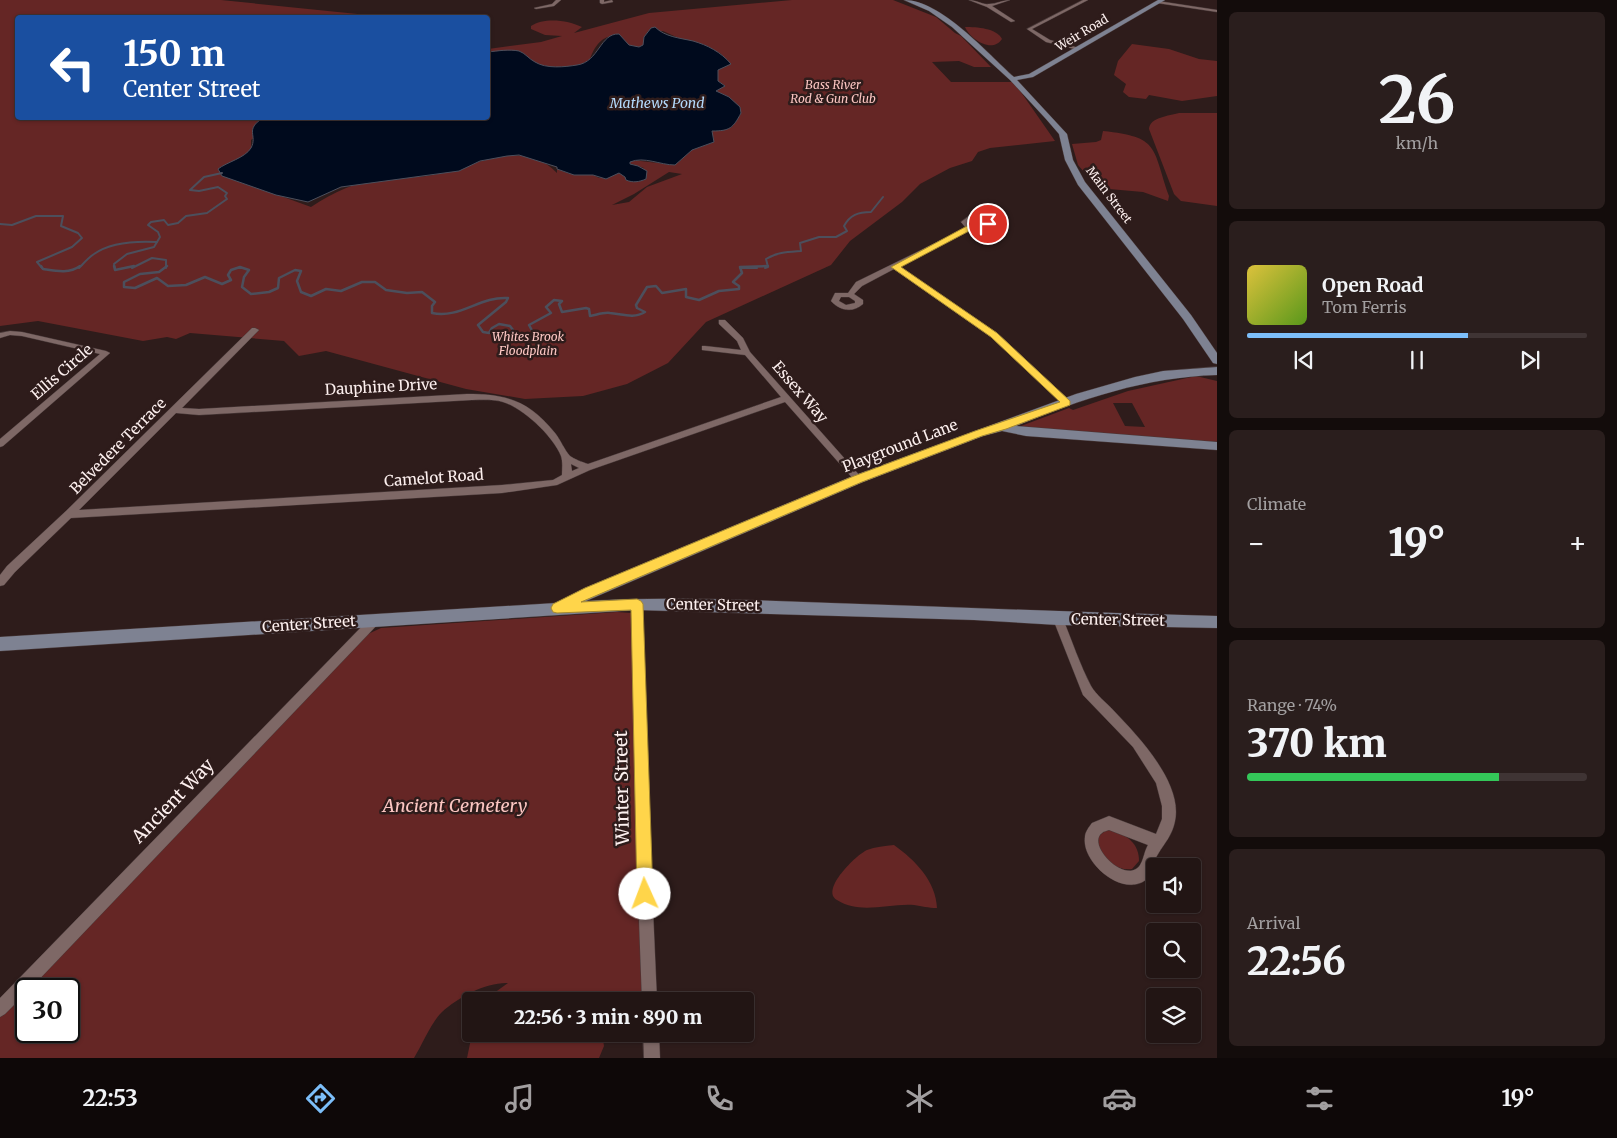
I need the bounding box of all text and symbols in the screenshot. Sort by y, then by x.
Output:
street label: Weir Road [1052,11,1111,55]
text: 150 m [123,32,225,76]
icon: left [40,35,105,100]
text: 26 [1378,59,1456,141]
text: Center Street [123,75,260,103]
park label: Bass River Rod & Gun Club [790,77,876,106]
water label: Mathews Pond [609,94,704,112]
text: km/h [1396,133,1438,153]
street label: Main Street [1083,163,1136,226]
pin [967,203,1009,245]
icon: arrive [974,210,1002,238]
text: Open Road [1322,273,1424,297]
text: Tom Ferris [1322,297,1407,317]
park label: Whites Brook Floodplain [492,329,564,358]
street label: Ellis Circle [27,340,97,404]
icon: previous [1290,346,1318,374]
icon: pause [1403,346,1431,374]
icon: next [1516,346,1544,374]
street label: Essex Way [768,357,833,427]
street label: Dauphine Drive [324,374,438,399]
street label: Belvedere Terrace [66,393,170,498]
street label: Playground Lane [839,415,960,476]
street label: Camelot Road [384,465,484,490]
text: Climate [1247,494,1306,514]
text: 19° [1388,519,1446,566]
text: − [1247,525,1266,561]
text: + [1568,525,1587,561]
street label: Center Street [666,594,760,615]
street label: Center Street [1071,609,1165,630]
street label: Center Street [262,611,357,636]
text: Range · 74% [1247,695,1337,715]
text: 370 km [1247,720,1387,767]
street label: Winter Street [609,730,634,847]
street label: Ancient Way [126,753,219,848]
park label: Ancient Cemetery [381,794,527,817]
map controls [1146,858,1201,1043]
button: sound [1146,858,1201,913]
position arrow [618,867,670,919]
text: Arrival [1247,913,1300,933]
button: search [1146,923,1201,978]
text: 22:56 [1247,938,1346,985]
speed limit sign: 30 [15,978,80,1043]
button: layers [1146,988,1201,1043]
text: 22:56 · 3 min · 890 m [514,1005,702,1029]
icon: directions [303,1081,338,1116]
icon: music [502,1081,537,1116]
icon: phone [702,1081,737,1116]
icon: climate [902,1081,937,1116]
icon: car [1102,1081,1137,1116]
icon: filters [1302,1081,1337,1116]
text: 22:53 [82,1084,138,1112]
text: 19° [1502,1084,1535,1112]

